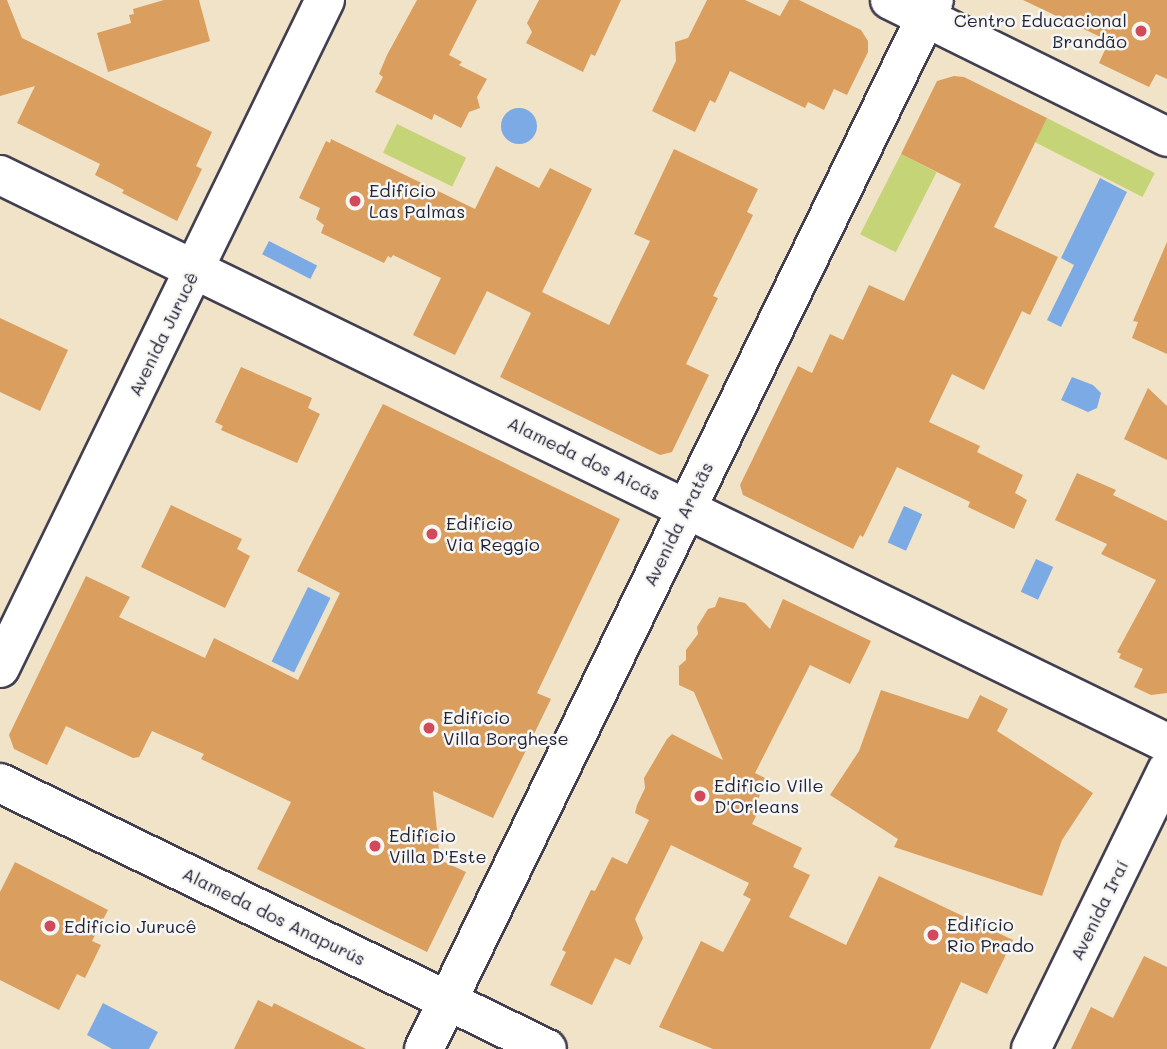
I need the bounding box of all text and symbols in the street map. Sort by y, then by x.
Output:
place label: Centro Educacional Brandão [954,10,1127,52]
marker: Centro Educacional Brandão [1133,23,1149,39]
place label: Edifício Las Palmas [369,180,465,222]
marker: Edifício Las Palmas [347,193,363,209]
street label: Avenida Jurucê [124,268,202,400]
street label: Alameda dos Aicás [504,412,664,504]
street label: Avenida Aratãs [639,458,717,590]
place label: Edifício Via Reggio [446,513,540,556]
marker: Edifício Via Reggio [424,526,440,542]
place label: Edifício Villa Borghese [443,707,569,750]
marker: Edifício Villa Borghese [421,720,437,736]
place label: Edificio Ville D'Orleans [714,775,824,818]
marker: Edificio Ville D'Orleans [692,788,708,804]
place label: Edifício Villa D'Este [389,825,487,868]
marker: Edifício Villa D'Este [367,838,383,854]
street label: Avenida Iraí [1065,856,1133,964]
street label: Alameda dos Anapurús [179,862,369,970]
place label: Edifício Rio Prado [947,914,1034,956]
place label: Edifício Jurucê [64,915,197,937]
marker: Edifício Jurucê [42,918,58,934]
marker: Edifício Rio Prado [925,927,941,943]

